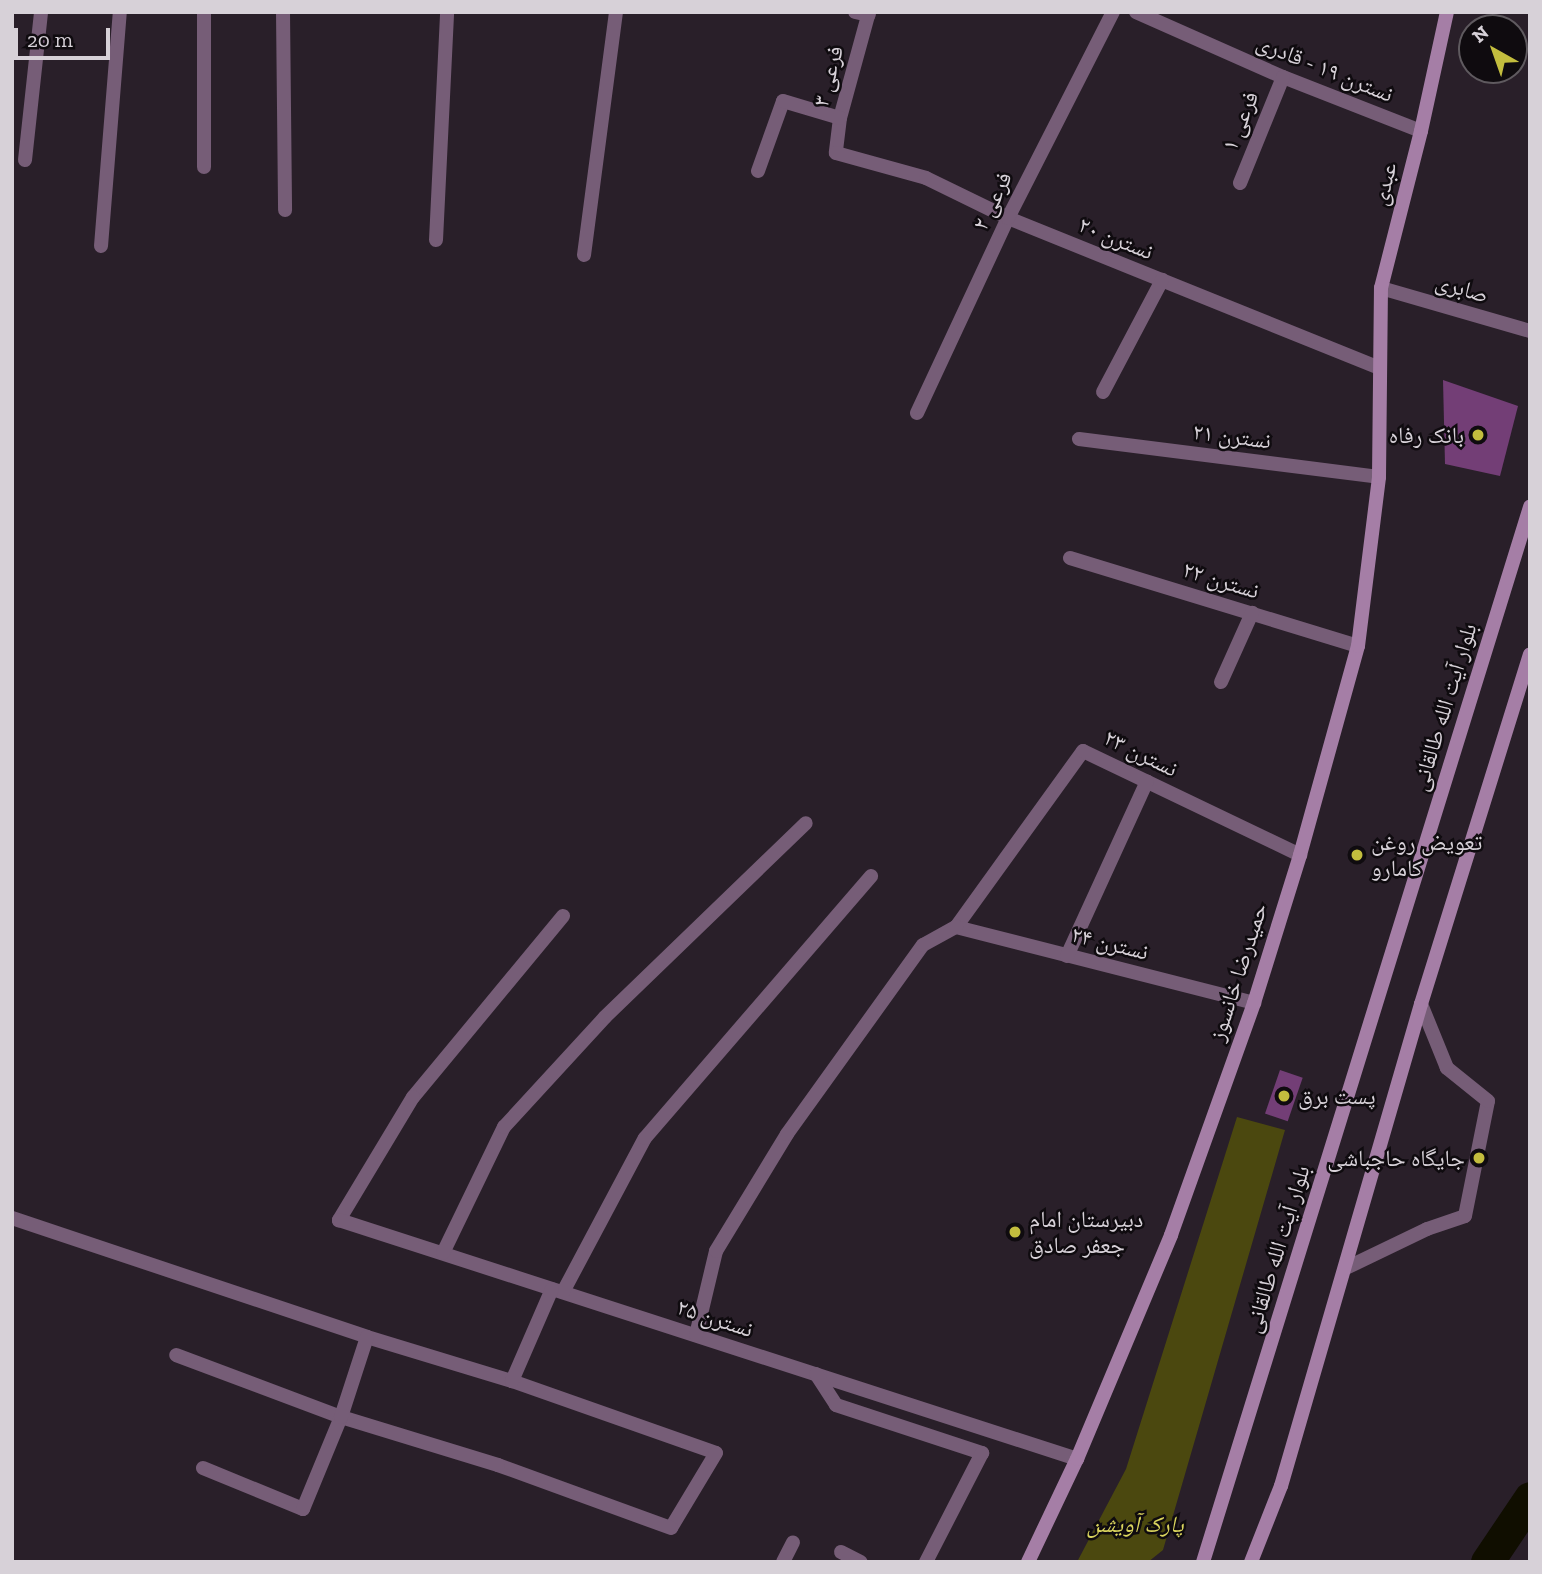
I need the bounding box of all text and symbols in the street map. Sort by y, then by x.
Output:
scale bar [18,14,114,58]
north arrow [1458,14,1528,84]
text: N [1468,21,1493,48]
text: 20 m [27,27,73,52]
street label: نسترن ۱۹ - قادری [1253,28,1397,108]
street label: فرعی ۳ [807,43,849,109]
street label: فرعی ۱ [1216,87,1264,155]
street label: عبدی [1365,160,1403,208]
street label: فرعی ۲ [966,167,1018,235]
street label: نسترن ۲۰ [1074,211,1158,265]
street label: صابری [1432,267,1492,309]
street label: نسترن ۲۱ [1191,418,1273,454]
place label: بانک رفاه [1389,421,1464,449]
marker: بانک رفاه [1470,427,1486,443]
street label: نسترن ۲۲ [1179,555,1263,605]
street label: بلوار آیت الله طالقانی [1405,620,1483,794]
street label: نسترن ۲۳ [1100,723,1182,783]
place label: تعویض روغن کامارو [1371,828,1482,882]
marker: تعویض روغن کامارو [1349,847,1365,863]
street label: حمیدرضا خانسوز [1203,900,1273,1044]
street label: نسترن ۲۴ [1069,920,1151,966]
place label: پست برق [1298,1082,1376,1110]
marker: پست برق [1276,1088,1292,1104]
place label: جایگاه حاجباشی [1327,1144,1465,1172]
marker: جایگاه حاجباشی [1471,1150,1487,1166]
street label: بلوار آیت الله طالقانی [1238,1162,1316,1336]
place label: دبیرستان امام جعفر صادق [1029,1205,1143,1259]
marker: دبیرستان امام جعفر صادق [1007,1224,1023,1240]
street label: نسترن ۲۵ [673,1293,757,1343]
park label: پارک آویشن [1086,1510,1184,1538]

